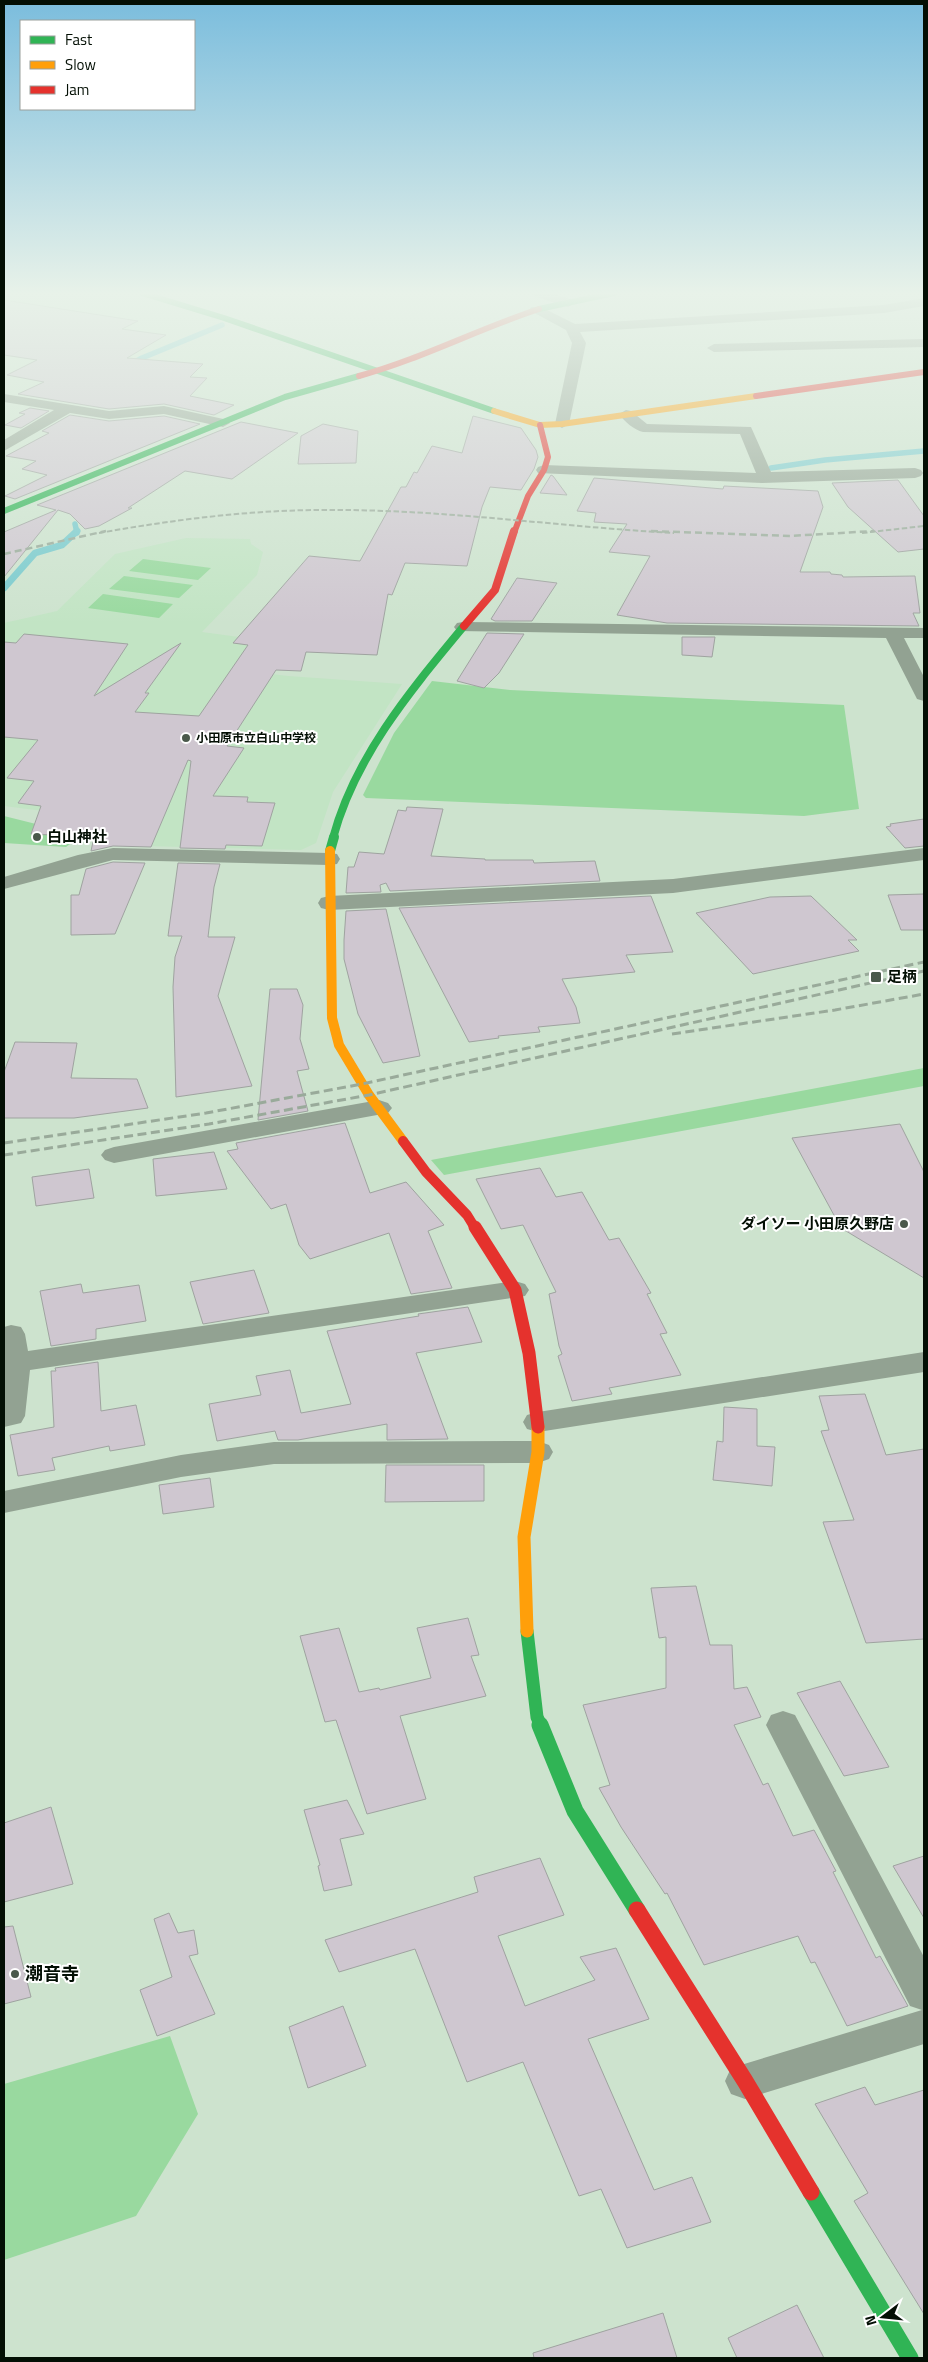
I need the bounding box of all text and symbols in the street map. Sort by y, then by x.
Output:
legend [20,20,195,110]
text: Fast [65,28,93,51]
text: Slow [65,53,96,76]
text: Jam [65,78,89,101]
place label: 小田原市立白山中学校 [196,728,316,747]
marker: 小田原市立白山中学校 [180,732,192,744]
place label: 白山神社 [47,825,107,848]
marker: 白山神社 [31,831,43,843]
place label: 足柄 [887,965,917,988]
marker: 足柄 [869,970,883,984]
place label: ダイソー 小田原久野店 [741,1212,894,1235]
marker: ダイソー 小田原久野店 [898,1218,910,1230]
place label: 潮音寺 [25,1960,79,1987]
marker: 潮音寺 [9,1968,21,1980]
north arrow [858,2292,908,2342]
text: N [859,2313,881,2328]

